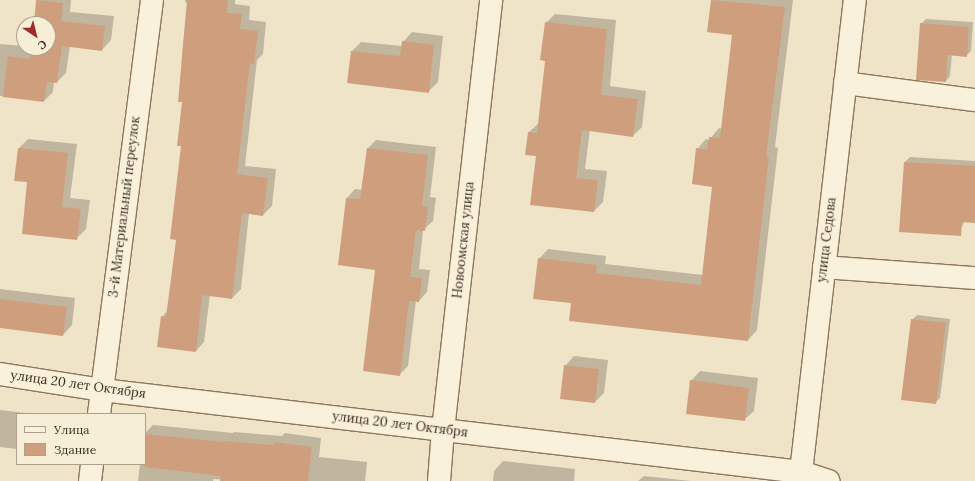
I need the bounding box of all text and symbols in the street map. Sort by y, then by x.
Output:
north arrow [16,16,56,56]
text: С [35,37,49,53]
street label: 3-й Материальный переулок [106,116,144,298]
street label: Новоомская улица [450,181,478,299]
street label: улица Седова [814,197,840,283]
street label: улица 20 лет Октября [9,368,147,402]
street label: улица 20 лет Октября [331,409,469,441]
legend [16,413,146,465]
text: Улица [54,422,90,437]
text: Здание [54,442,96,457]

